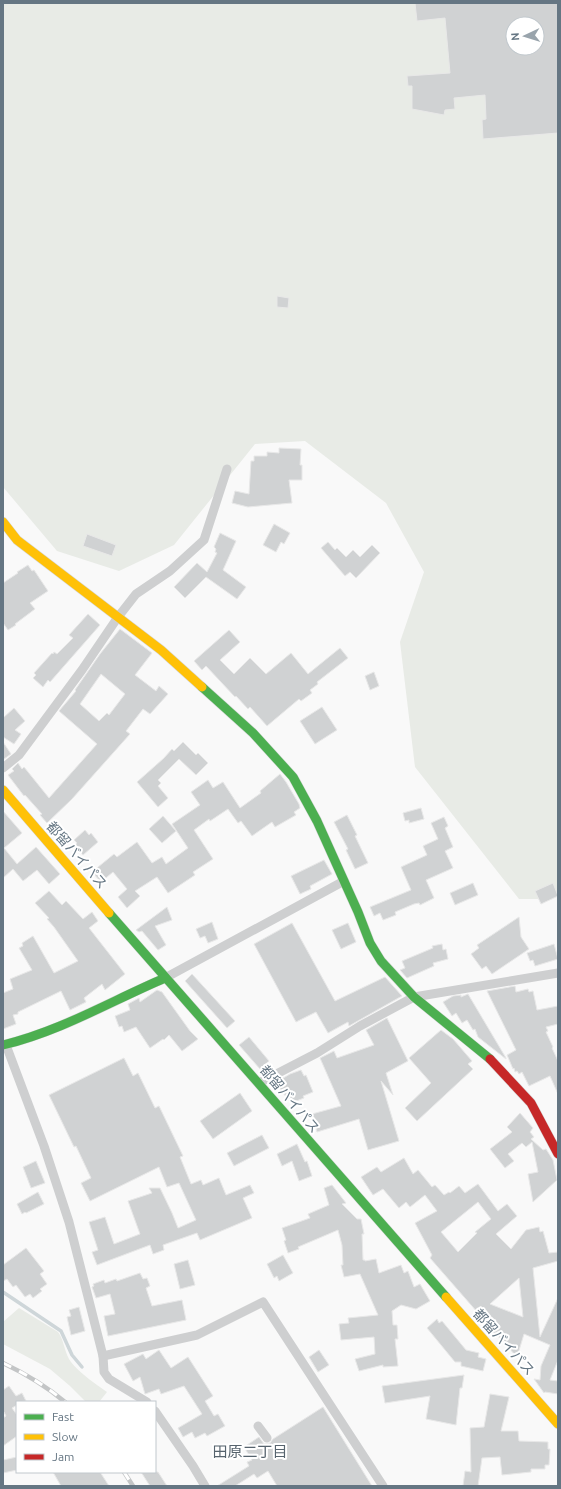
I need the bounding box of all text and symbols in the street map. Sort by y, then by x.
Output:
north arrow [505,16,545,56]
text: N [509,32,521,41]
street label: 都留バイパス [43,818,111,892]
street label: 都留バイパス [257,1062,323,1136]
street label: 都留バイパス [470,1306,538,1378]
legend [16,1401,156,1473]
text: Fast [52,1410,74,1423]
text: Slow [52,1430,78,1443]
district label: 田原二丁目 [212,1443,288,1460]
text: Jam [52,1450,74,1463]

